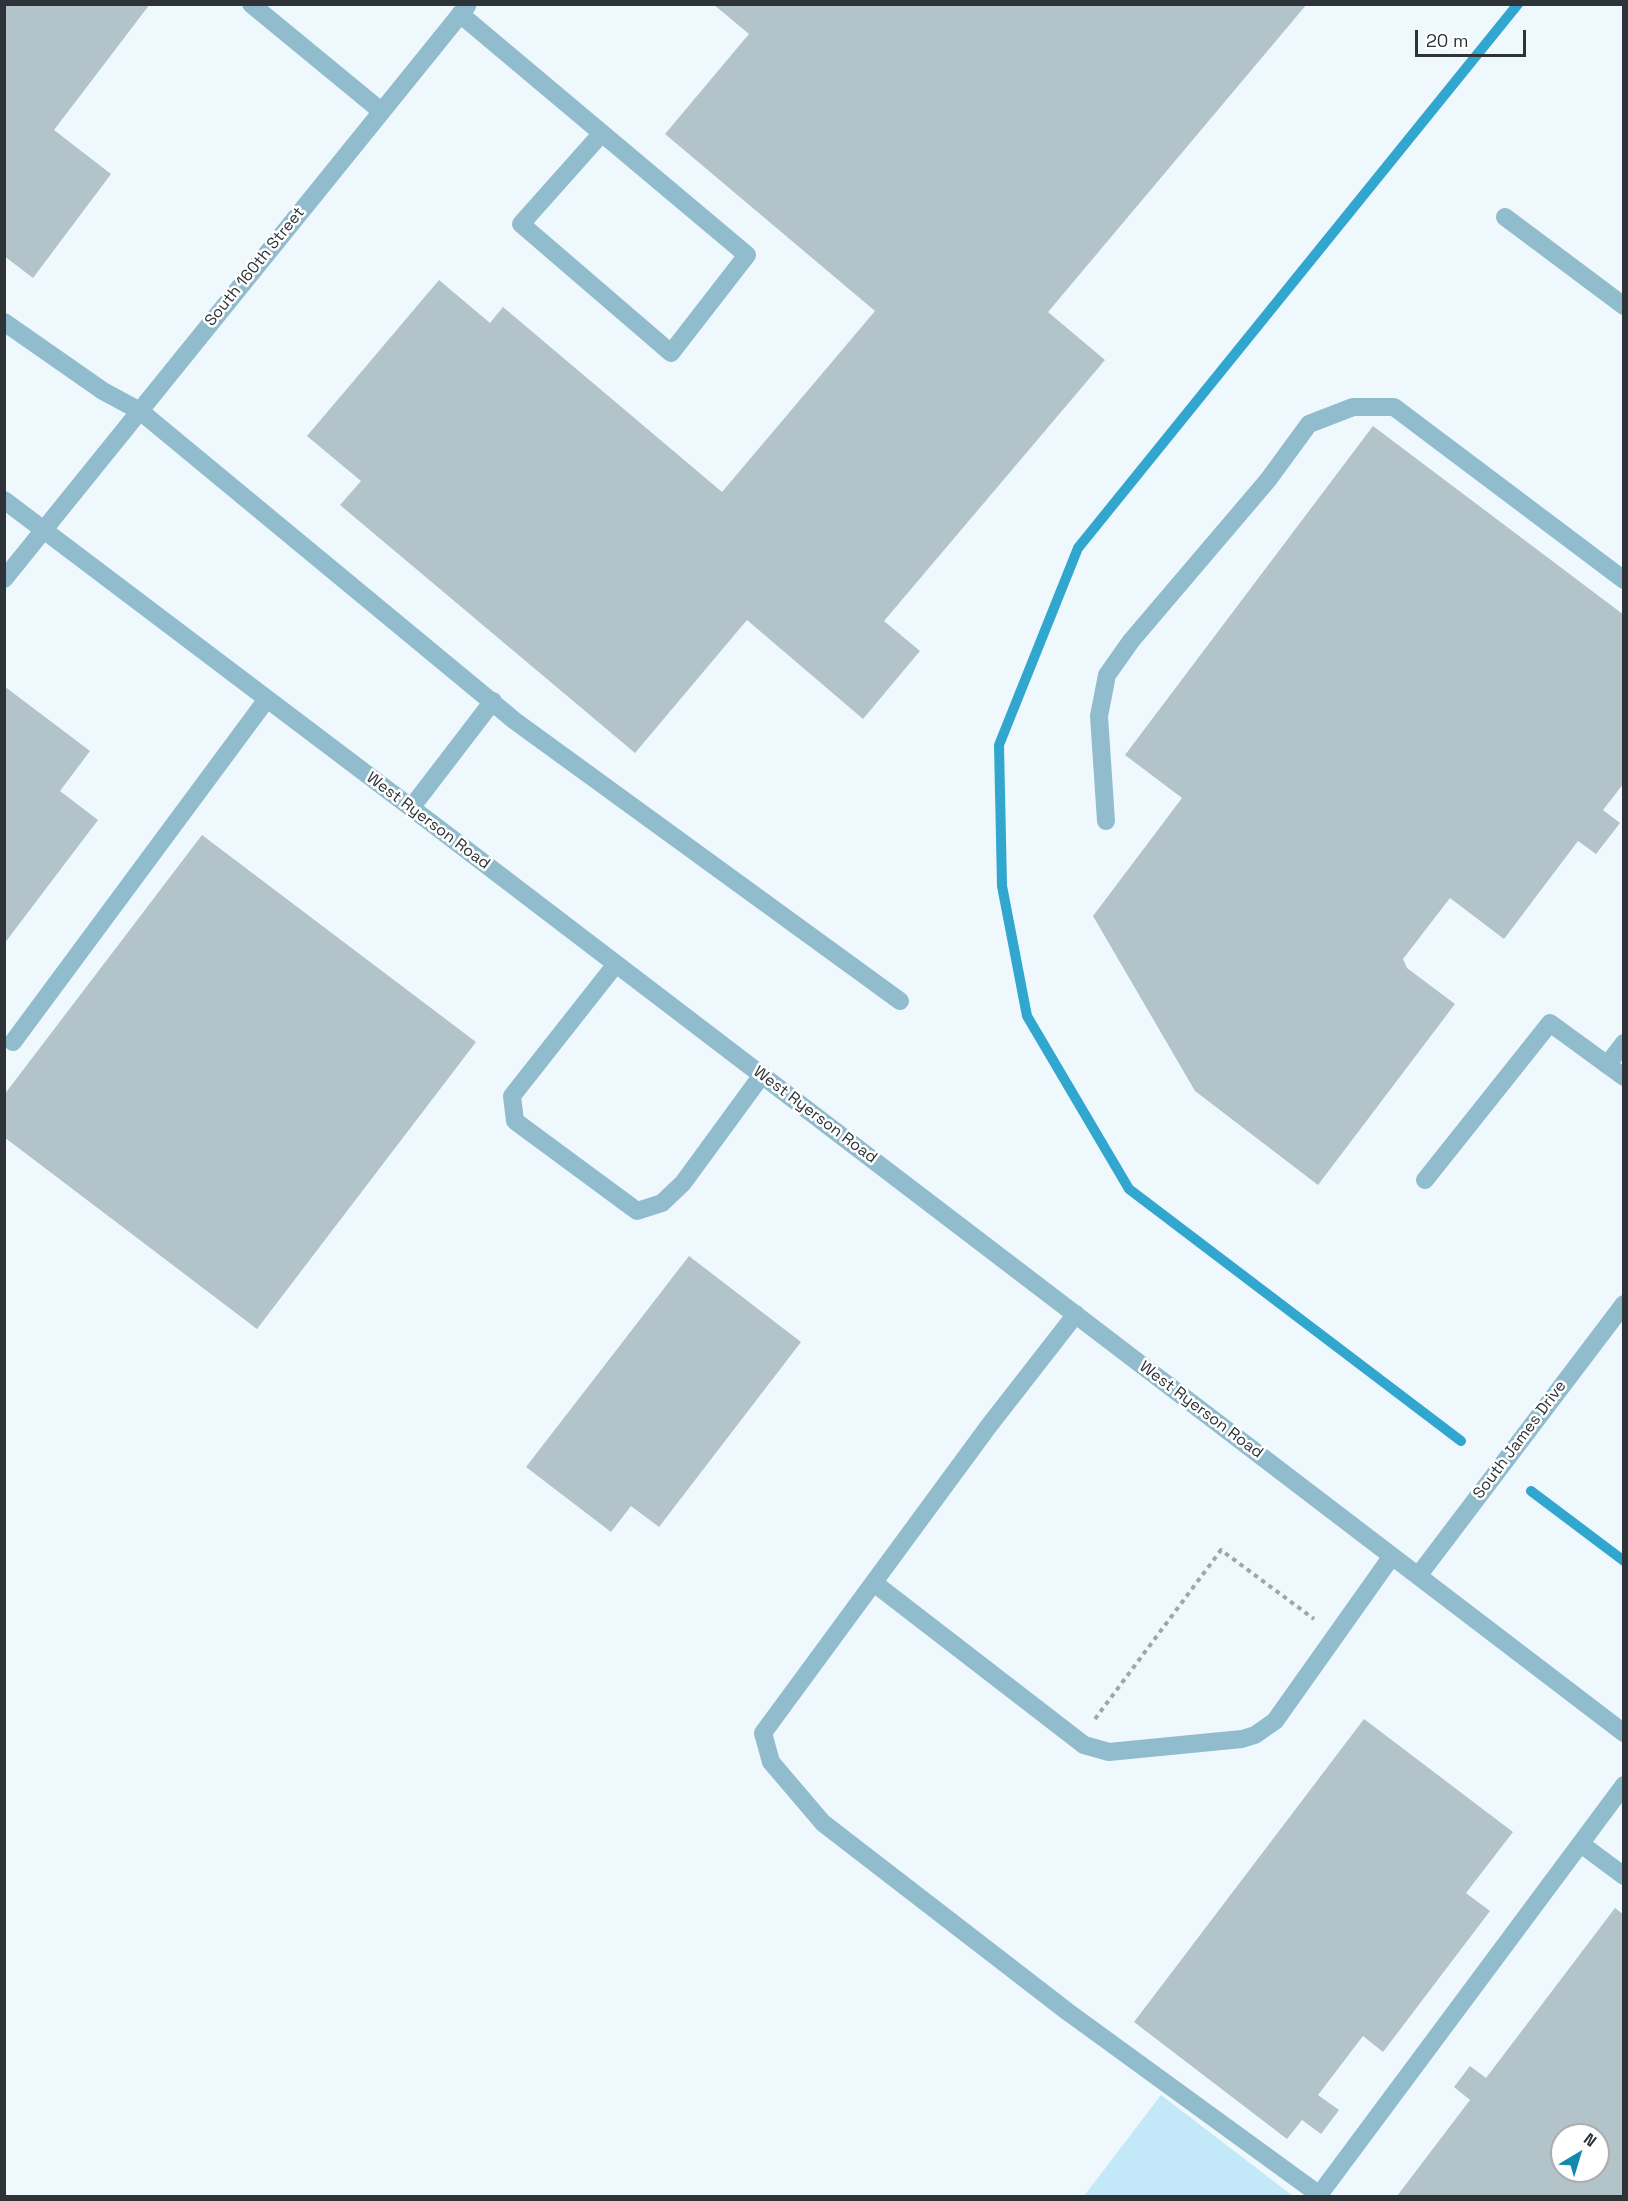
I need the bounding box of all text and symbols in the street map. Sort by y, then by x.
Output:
scale bar [1418,18,1529,56]
text: 20 m [1426,29,1469,52]
street label: South 160th Street [201,204,309,330]
street label: West Ryerson Road [362,768,494,874]
street label: West Ryerson Road [749,1062,881,1168]
street label: West Ryerson Road [1135,1357,1267,1463]
street label: South James Drive [1469,1377,1571,1503]
north arrow [1550,2123,1610,2183]
text: N [1579,2128,1601,2152]

